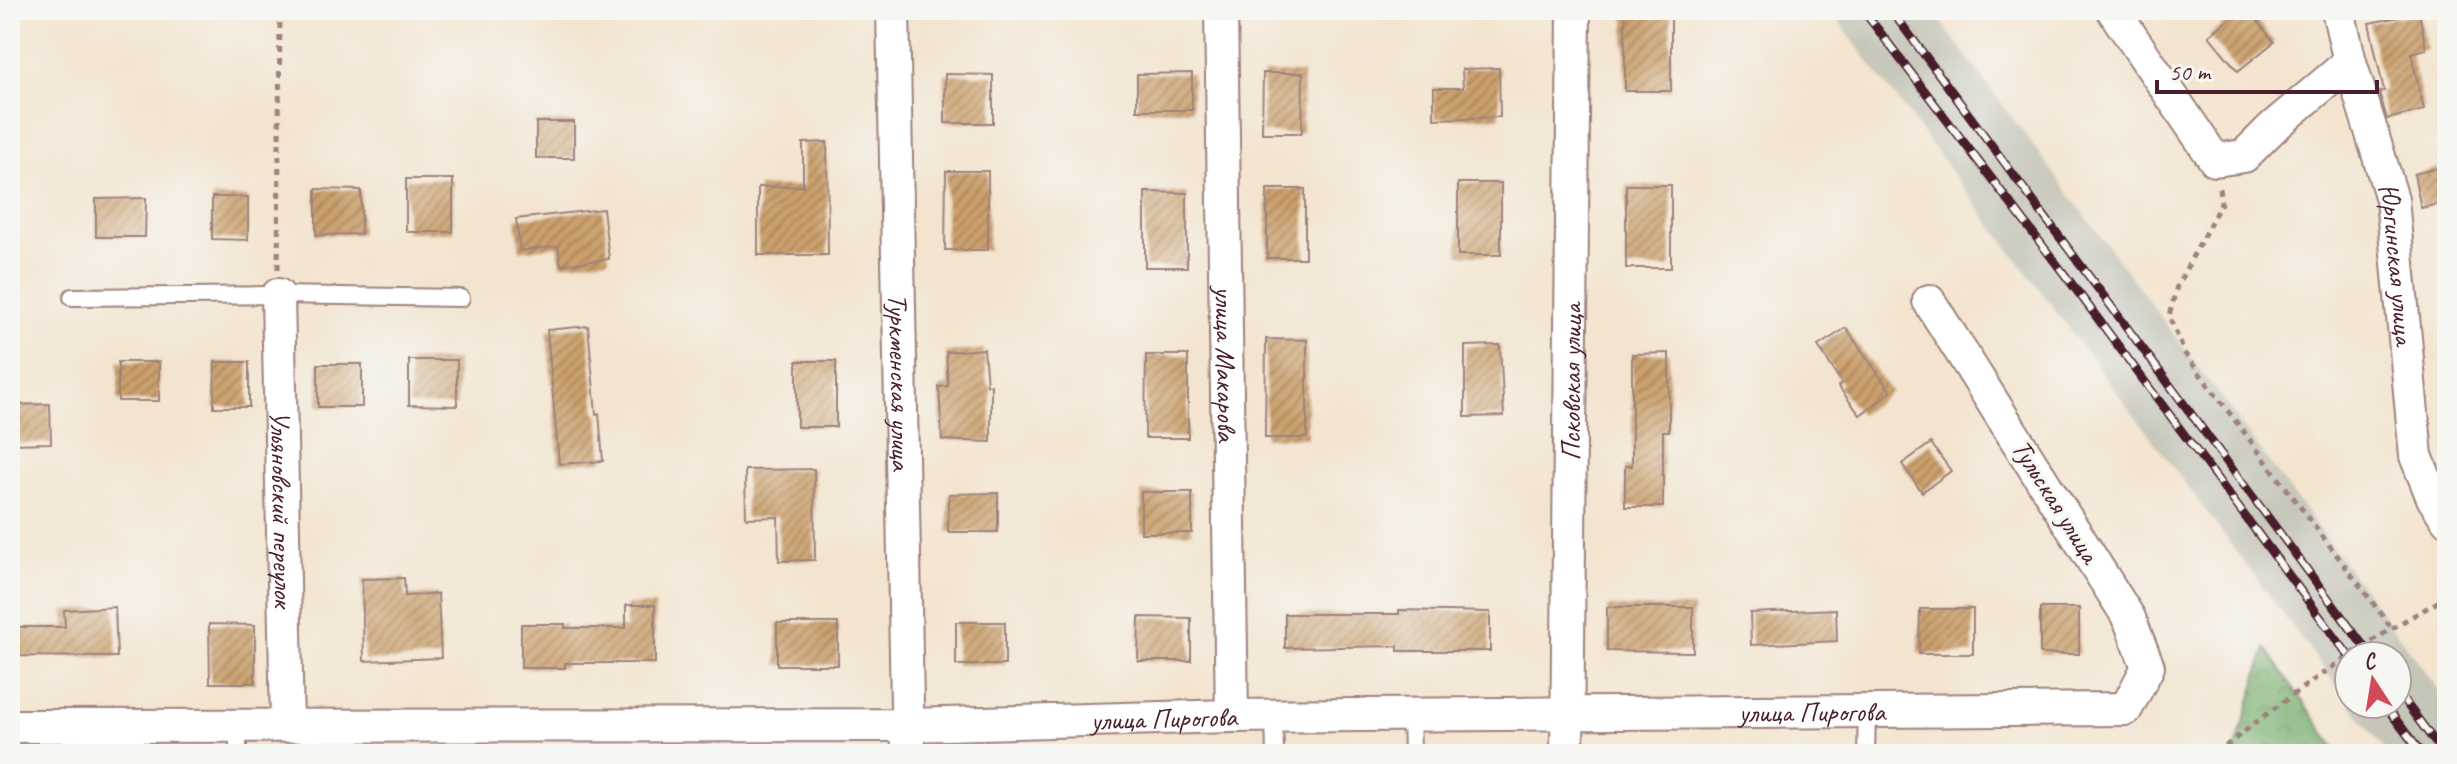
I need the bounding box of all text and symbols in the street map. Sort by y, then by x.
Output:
scale bar [2157,44,2377,94]
text: 50 m [2169,57,2212,87]
street label: Юргинская улица [2371,179,2423,349]
street label: улица Макарова [1208,284,1245,444]
street label: Туркменская улица [881,293,920,472]
street label: Псковская улица [1552,301,1589,461]
street label: Ульяновский переулок [263,410,302,610]
street label: Тульская улица [2004,433,2109,571]
north arrow [2333,640,2413,720]
text: С [2361,646,2380,676]
street label: улица Пирогова [1736,693,1887,730]
street label: улица Пирогова [1088,698,1239,737]

